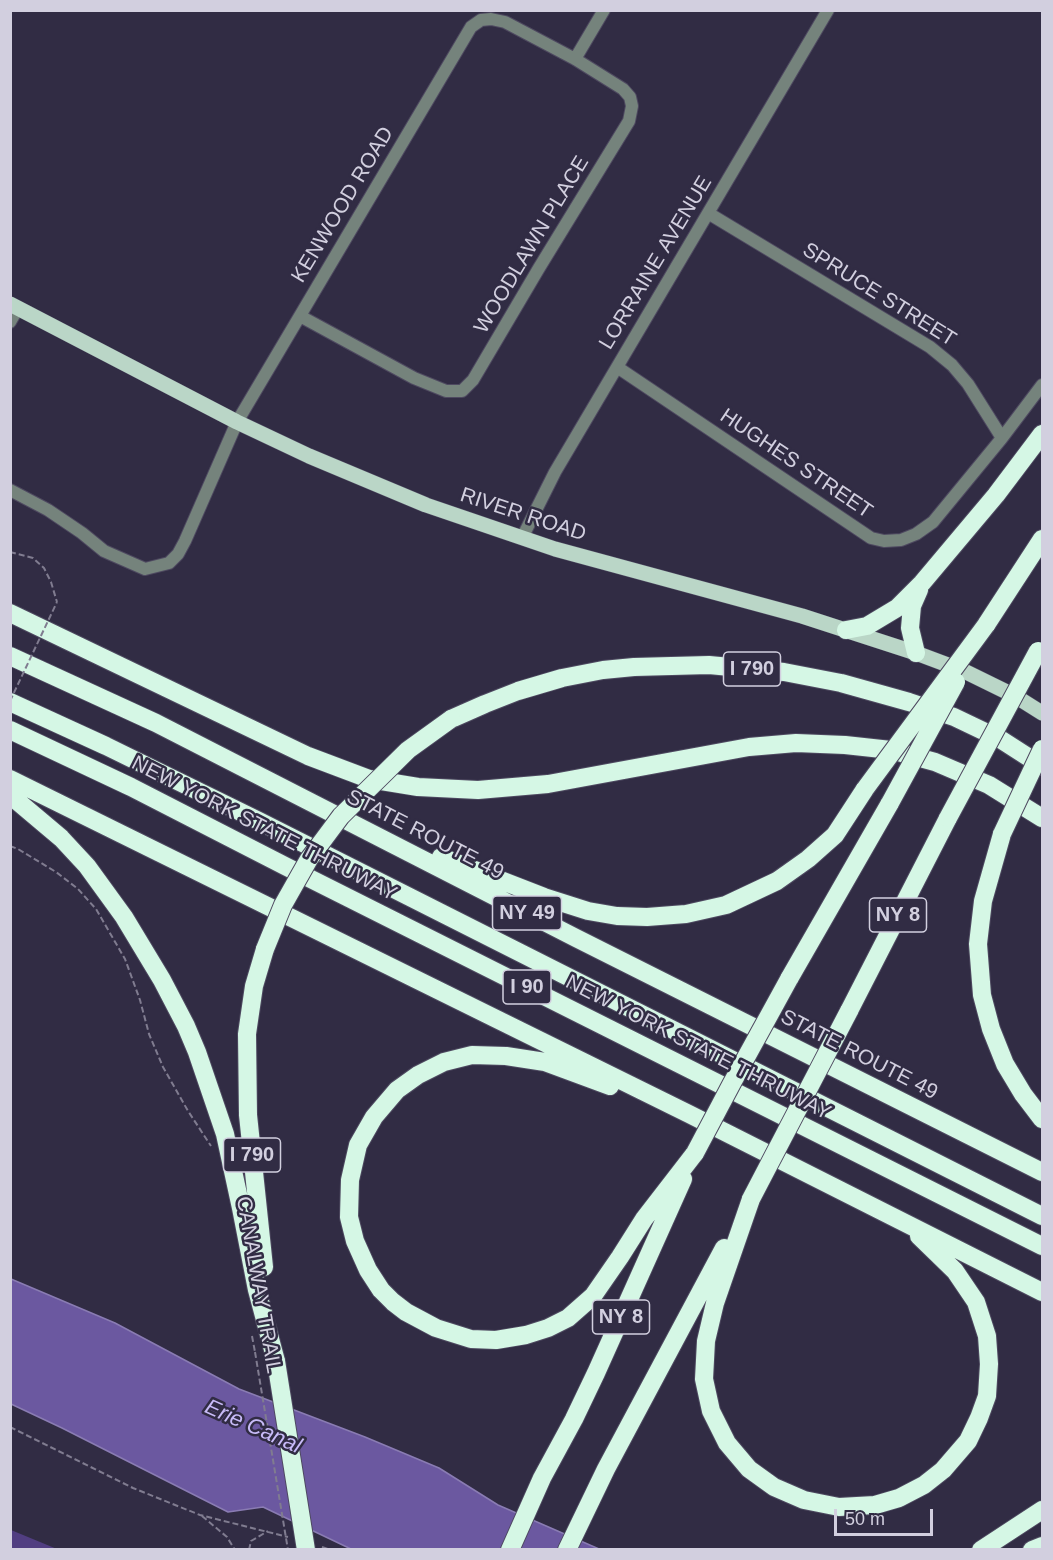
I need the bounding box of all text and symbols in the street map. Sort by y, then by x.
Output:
street label: KENWOOD ROAD [287,123,399,287]
street label: WOODLAWN PLACE [469,152,595,338]
street label: LORRAINE AVENUE [594,172,718,354]
street label: SPRUCE STREET [798,238,960,352]
street label: HUGHES STREET [715,404,877,524]
street label: RIVER ROAD [457,483,589,547]
road number: I 790 [724,652,780,686]
street label: NEW YORK STATE THRUWAY [127,751,401,907]
street label: STATE ROUTE 49 [342,784,508,886]
road number: NY 49 [492,896,562,930]
road number: NY 8 [870,898,926,932]
road number: I 90 [503,970,551,1004]
street label: NEW YORK STATE THRUWAY [561,970,835,1126]
street label: STATE ROUTE 49 [776,1004,942,1106]
road number: I 790 [224,1138,280,1172]
street label: CANALWAY TRAIL [230,1195,286,1375]
road number: NY 8 [592,1300,650,1334]
water label: Erie Canal [201,1394,305,1460]
scale bar [837,1497,936,1535]
text: 50 m [845,1509,885,1529]

